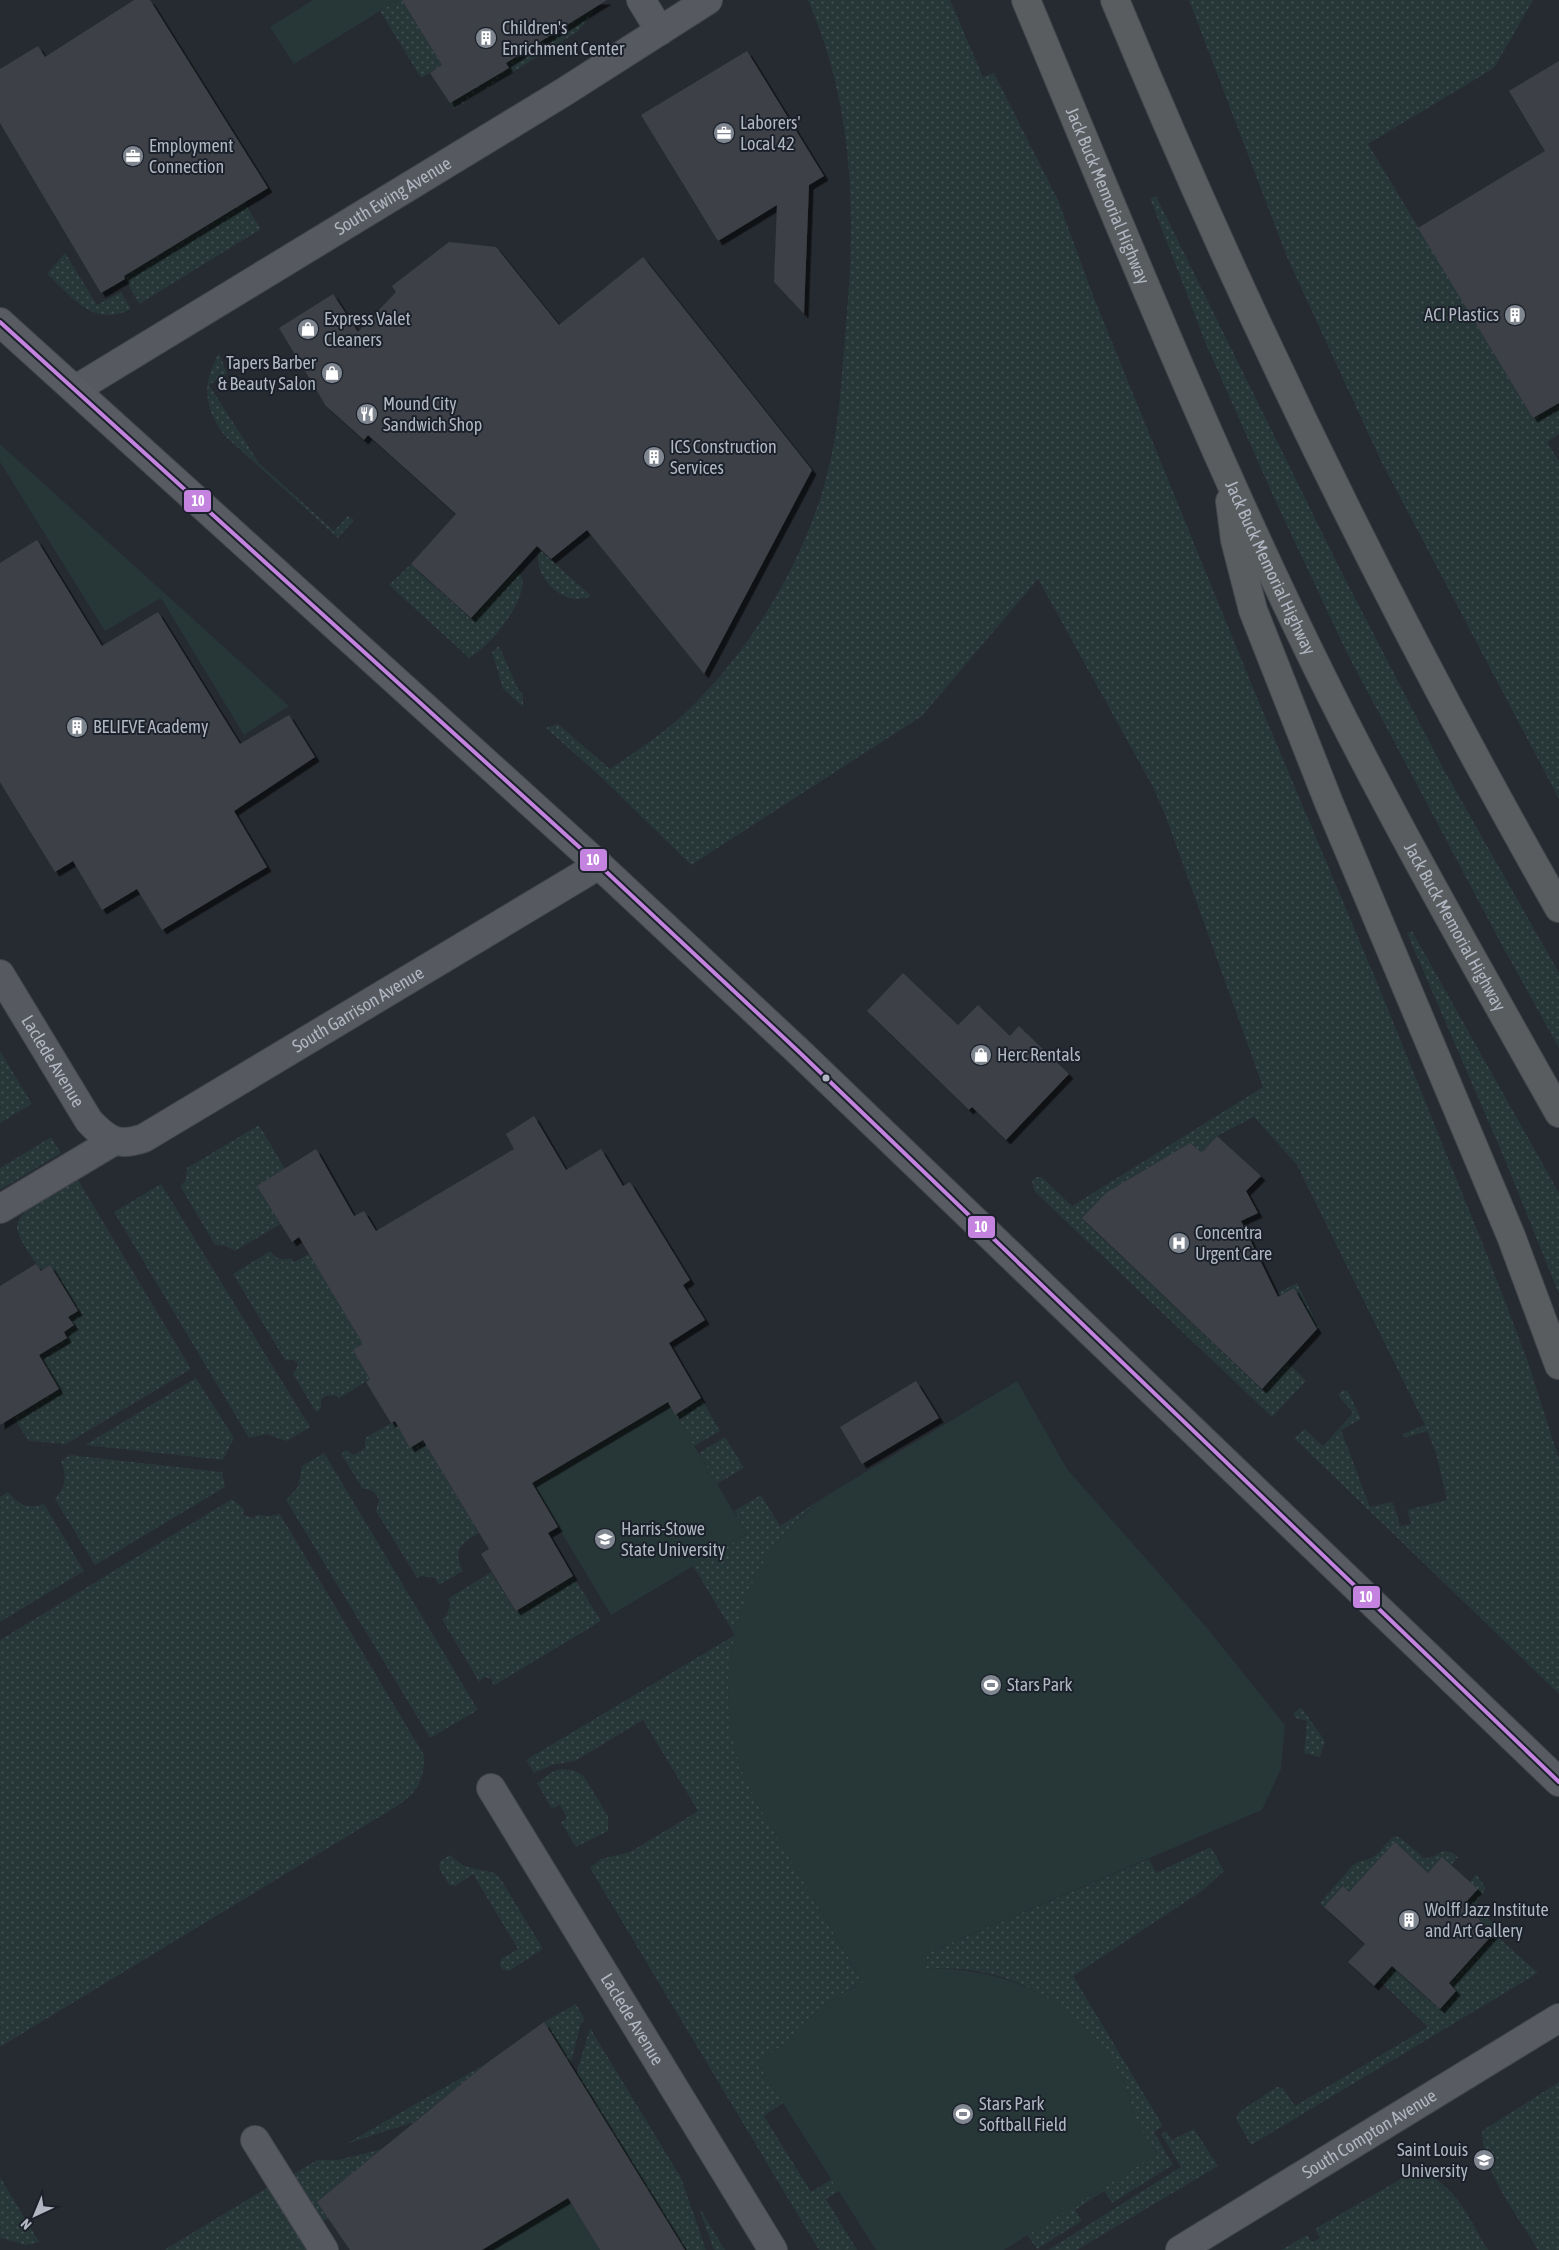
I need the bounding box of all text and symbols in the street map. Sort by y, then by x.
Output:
place label: Children's Enrichment Center [502,17,625,59]
building icon: Children's Enrichment Center [474,26,498,50]
street label: Jack Buck Memorial Highway [1062,104,1154,287]
place label: Laborers' Local 42 [740,112,800,154]
office icon: Laborers' Local 42 [712,121,736,145]
place label: Employment Connection [149,135,234,177]
office icon: Employment Connection [121,144,145,168]
street label: South Ewing Avenue [331,152,455,239]
building icon: ACI Plastics [1503,303,1527,327]
place label: ACI Plastics [1424,304,1499,325]
place label: Express Valet Cleaners [324,308,411,350]
shop icon: Express Valet Cleaners [296,317,320,341]
place label: Tapers Barber & Beauty Salon [218,352,317,394]
shop icon: Tapers Barber & Beauty Salon [320,361,344,385]
place label: Mound City Sandwich Shop [383,393,482,435]
restaurant icon: Mound City Sandwich Shop [355,402,379,426]
place label: ICS Construction Services [670,436,777,478]
building icon: ICS Construction Services [642,445,666,469]
street label: Jack Buck Memorial Highway [1221,477,1320,658]
line badge: 10 [183,489,212,513]
text: 10 [191,493,205,509]
building icon: BELIEVE Academy [65,715,89,739]
place label: BELIEVE Academy [93,716,208,737]
street label: Jack Buck Memorial Highway [1400,839,1511,1015]
line badge: 10 [579,848,608,872]
text: 10 [586,852,600,868]
street label: South Garrison Avenue [288,962,427,1057]
street label: Laclede Avenue [17,1011,89,1111]
shop icon: Herc Rentals [969,1043,993,1067]
place label: Herc Rentals [997,1044,1081,1065]
unlabelled marker [821,1073,831,1083]
line badge: 10 [967,1215,996,1239]
text: 10 [974,1219,988,1235]
place label: Concentra Urgent Care [1195,1222,1272,1264]
hospital icon: Concentra Urgent Care [1167,1231,1191,1255]
place label: Harris-Stowe State University [621,1518,725,1560]
school or university icon: Harris-Stowe State University [593,1527,617,1551]
line badge: 10 [1352,1585,1381,1609]
text: 10 [1359,1589,1373,1605]
sports icon: Stars Park [979,1673,1003,1697]
place label: Stars Park [1007,1674,1072,1695]
place label: Wolff Jazz Institute and Art Gallery [1425,1899,1549,1941]
building icon: Wolff Jazz Institute and Art Gallery [1397,1908,1421,1932]
street label: Laclede Avenue [597,1969,669,2069]
street label: South Compton Avenue [1298,2085,1440,2183]
place label: Stars Park Softball Field [979,2093,1067,2135]
sports icon: Stars Park Softball Field [951,2102,975,2126]
place label: Saint Louis University [1397,2139,1468,2181]
school or university icon: Saint Louis University [1472,2148,1496,2172]
north arrow [10,2190,60,2240]
text: N [17,2216,34,2233]

